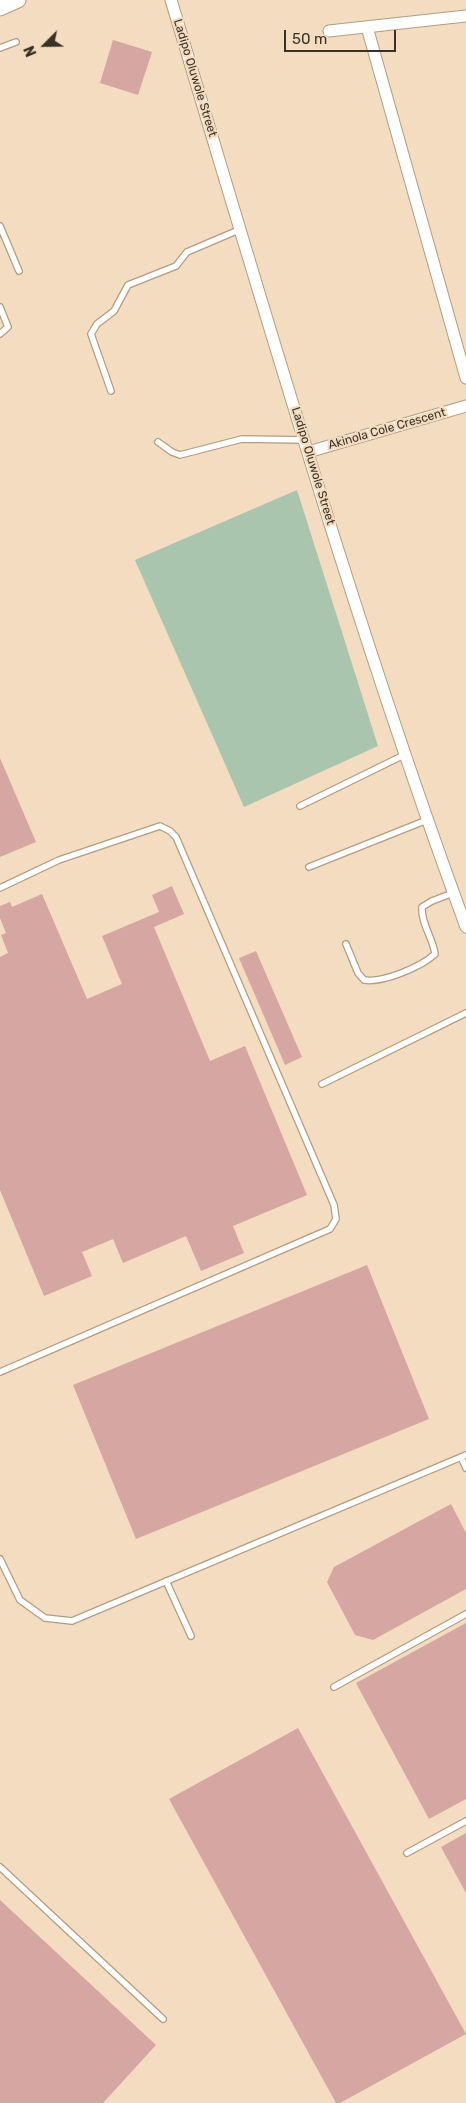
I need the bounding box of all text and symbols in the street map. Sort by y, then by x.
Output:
street label: Ladipo Oluwole Street [170,17,220,139]
north arrow [20,20,70,70]
scale bar [286,20,398,52]
text: 50 m [292,30,327,48]
text: N [21,43,41,59]
street label: Ladipo Oluwole Street [288,405,338,527]
street label: Akinola Cole Crescent [327,405,447,453]

